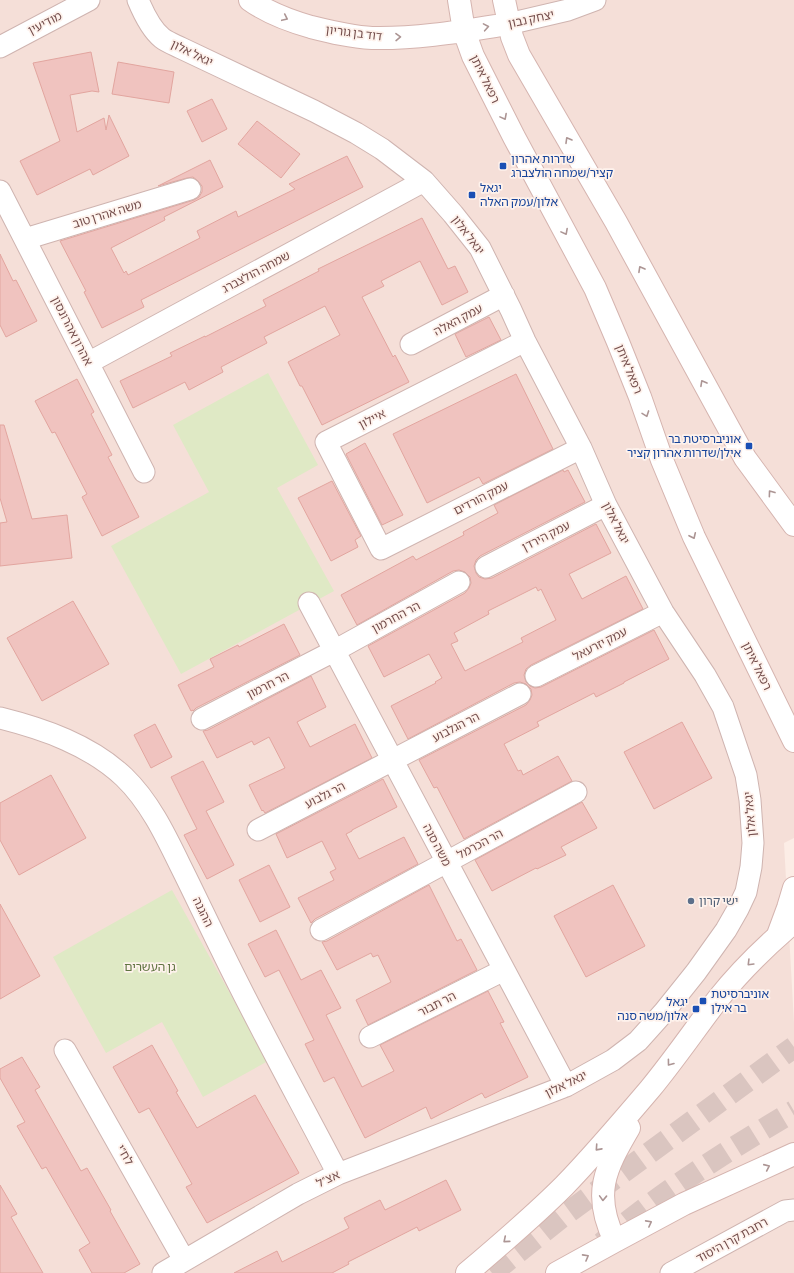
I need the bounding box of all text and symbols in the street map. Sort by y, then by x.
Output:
street label: יצחק נבון [507,8,555,30]
street label: מודיעין [26,9,64,37]
one-way arrow [280,13,288,21]
street label: דוד בן גוריון [325,24,383,42]
one-way arrow [483,24,489,32]
one-way arrow [395,33,401,41]
street label: יגאל אלון [169,38,215,68]
street label: רפאל איתן [468,53,502,105]
one-way arrow [499,113,506,121]
one-way arrow [566,137,573,144]
place label: שדרות אהרון קציר/שמחה הולצברג [511,153,614,179]
marker: שדרות אהרון קציר/שמחה הולצברג [498,161,508,171]
place label: יגאל אלון/עמק האלה [480,182,559,208]
marker: יגאל אלון/עמק האלה [467,190,477,200]
street label: משה אהרן טוב [71,198,143,230]
street label: יגאל אלון [450,213,486,257]
one-way arrow [560,228,567,235]
street label: שמחה הולצברג [220,249,292,295]
one-way arrow [638,265,646,273]
street label: אהרון אהרונסון [49,295,95,368]
street label: עמק האלה [432,302,484,338]
street label: רפאל איתן [614,343,644,395]
one-way arrow [701,380,708,387]
street label: איילון [357,407,388,431]
one-way arrow [642,411,650,418]
place label: אוניברסיטת בר אילן/שדרות אהרון קציר [627,433,741,459]
marker: אוניברסיטת בר אילן/שדרות אהרון קציר [744,441,754,451]
street label: עמק הורדים [452,479,510,517]
one-way arrow [769,491,776,498]
street label: יגאל אלון [600,500,632,546]
street label: עמק הירדן [520,519,572,553]
one-way arrow [689,532,697,539]
street label: הר החרמון [370,599,422,635]
street label: עמק יזרעאל [571,625,629,663]
street label: רפאל איתן [740,640,774,692]
street label: הר חרמון [245,669,291,701]
street label: הר הגלבוע [431,710,481,744]
street label: הר גלבוע [303,780,347,810]
street label: יגאל אלון [742,791,758,837]
street label: משה סנה [421,822,453,868]
street label: הר הכרמל [455,827,505,861]
street label: ההגנה [191,895,215,929]
place label: ישי קרון [699,895,738,907]
marker: ישי קרון [686,896,696,906]
one-way arrow [747,958,755,966]
park label: גן העשרים [124,961,176,973]
place label: אוניברסיטת בר אילן [711,988,769,1014]
street label: הר תבור [416,989,458,1019]
place label: יגאל אלון/משה סנה [617,996,688,1022]
marker: אוניברסיטת בר אילן [698,996,708,1006]
marker: יגאל אלון/משה סנה [691,1004,701,1014]
one-way arrow [668,1058,675,1065]
street label: יגאל אלון [543,1069,589,1099]
street label: לח"י [115,1143,135,1167]
one-way arrow [596,1144,603,1151]
one-way arrow [762,1164,770,1172]
street label: אצ"ל [315,1168,342,1189]
one-way arrow [599,1195,607,1201]
street label: רחבת קרן היסוד [694,1215,770,1265]
one-way arrow [645,1220,652,1227]
one-way arrow [504,1235,511,1242]
one-way arrow [582,1254,589,1261]

